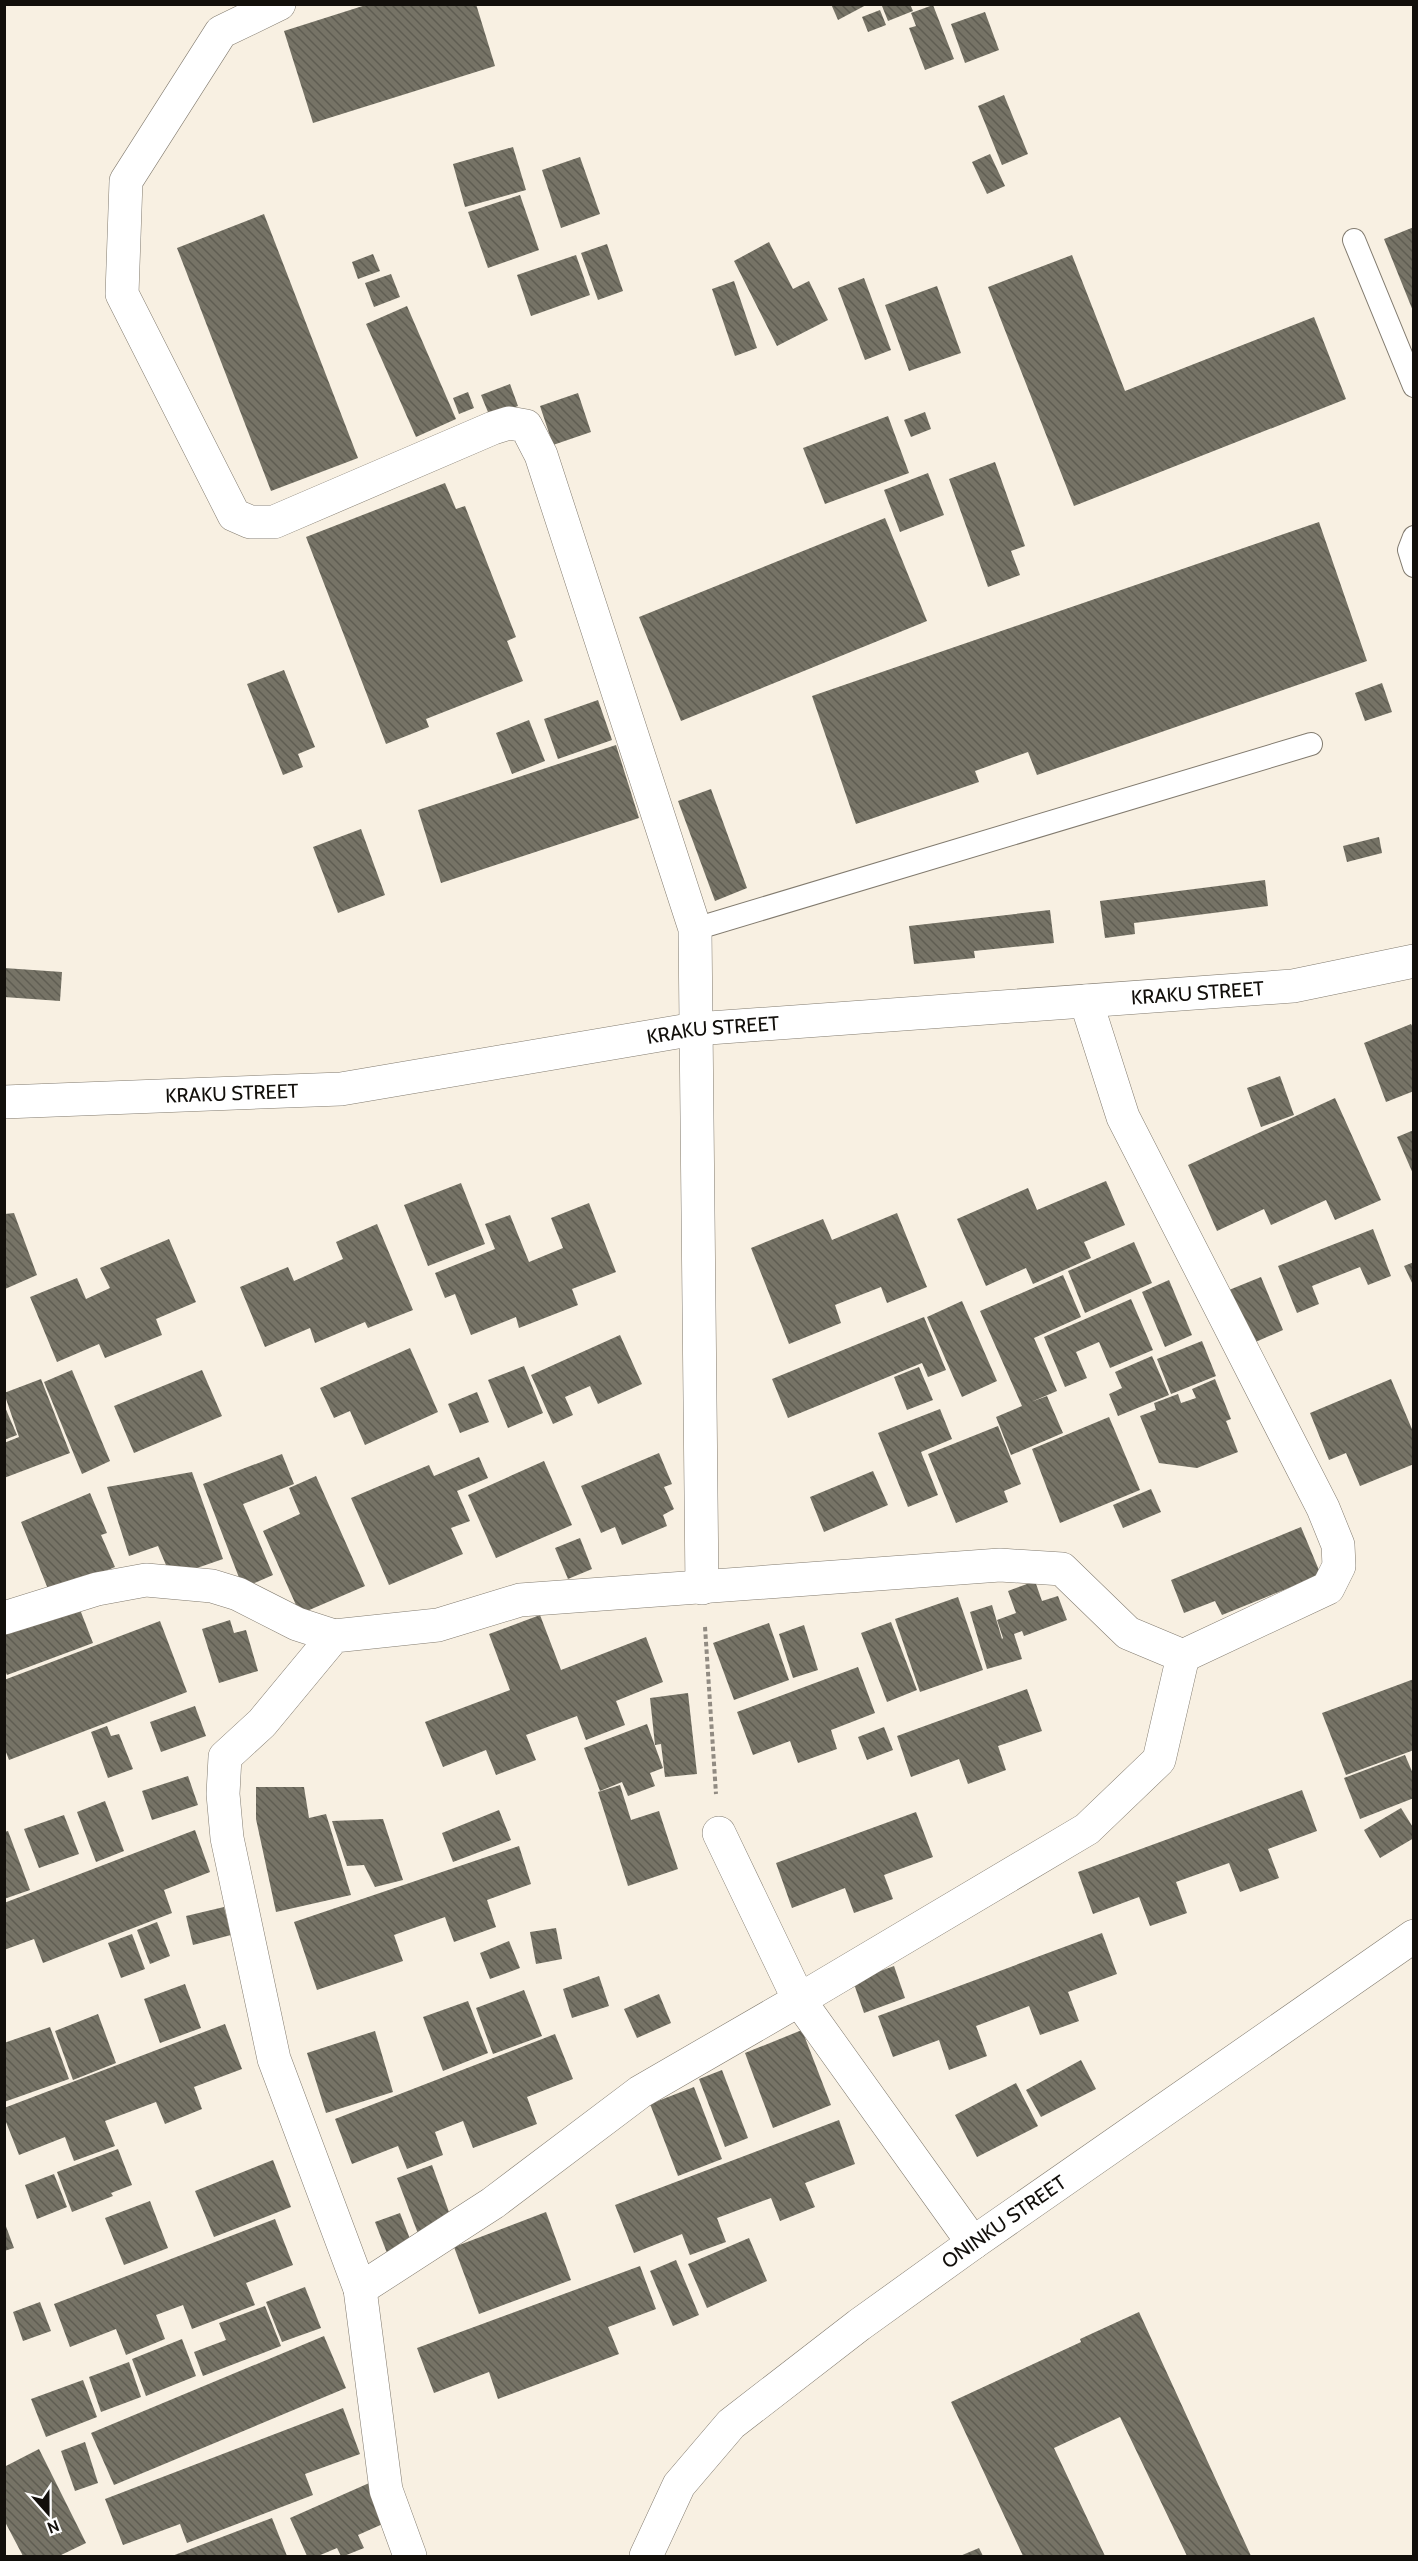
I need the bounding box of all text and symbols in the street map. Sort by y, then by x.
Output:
street label: KRAKU STREET [1130,976,1265,1010]
street label: KRAKU STREET [645,1011,780,1049]
street label: KRAKU STREET [165,1079,299,1108]
street label: ONINKU STREET [937,2170,1071,2274]
north arrow [18,2483,78,2543]
text: N [45,2516,62,2537]

